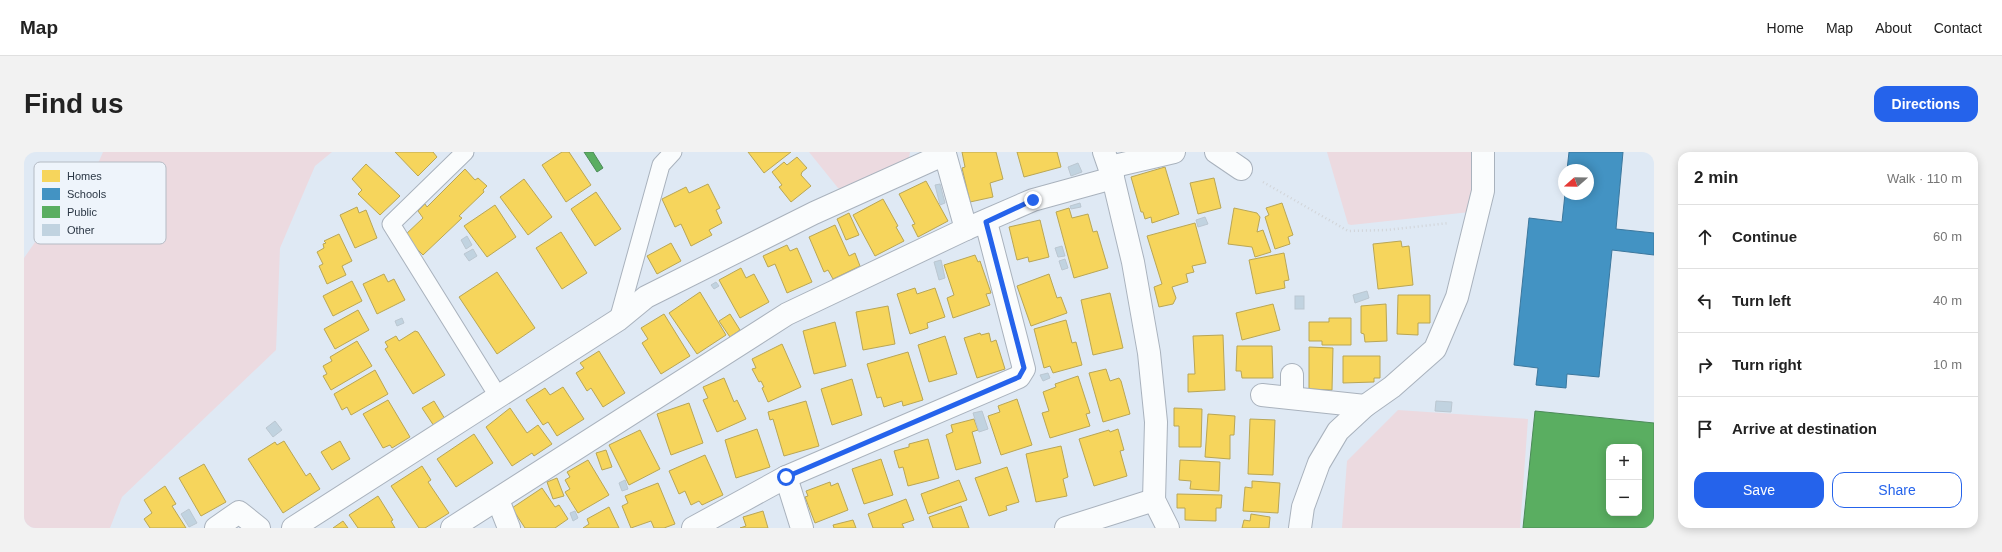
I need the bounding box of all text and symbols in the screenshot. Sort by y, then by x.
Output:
text: Map [20,17,58,38]
text: Home [1767,20,1804,36]
text: Map [1826,20,1853,36]
text: About [1875,20,1912,36]
text: Contact [1934,20,1982,36]
button: Directions [1874,86,1978,122]
text: Find us [24,88,124,119]
legend [34,162,166,244]
north arrow [1558,164,1594,200]
text: 2 min [1694,168,1738,187]
text: Homes [67,170,102,182]
text: Walk · 110 m [1887,171,1962,186]
text: Schools [67,188,107,200]
route end [1024,191,1042,209]
text: Public [67,206,97,218]
text: Other [67,224,95,236]
icon: ahead [1694,226,1716,248]
text: Continue [1732,228,1797,245]
text: 60 m [1933,229,1962,244]
icon: left [1694,290,1716,312]
text: Turn left [1732,292,1791,309]
text: 40 m [1933,293,1962,308]
icon: right [1694,354,1716,376]
text: Turn right [1732,356,1802,373]
text: 10 m [1933,357,1962,372]
icon: arrive [1694,418,1716,440]
text: Arrive at destination [1732,420,1877,437]
map controls [1606,444,1642,516]
button: + [1606,444,1642,480]
route start [777,468,795,486]
button: Save [1694,472,1824,508]
button: Share [1832,472,1962,508]
button: − [1606,480,1642,516]

